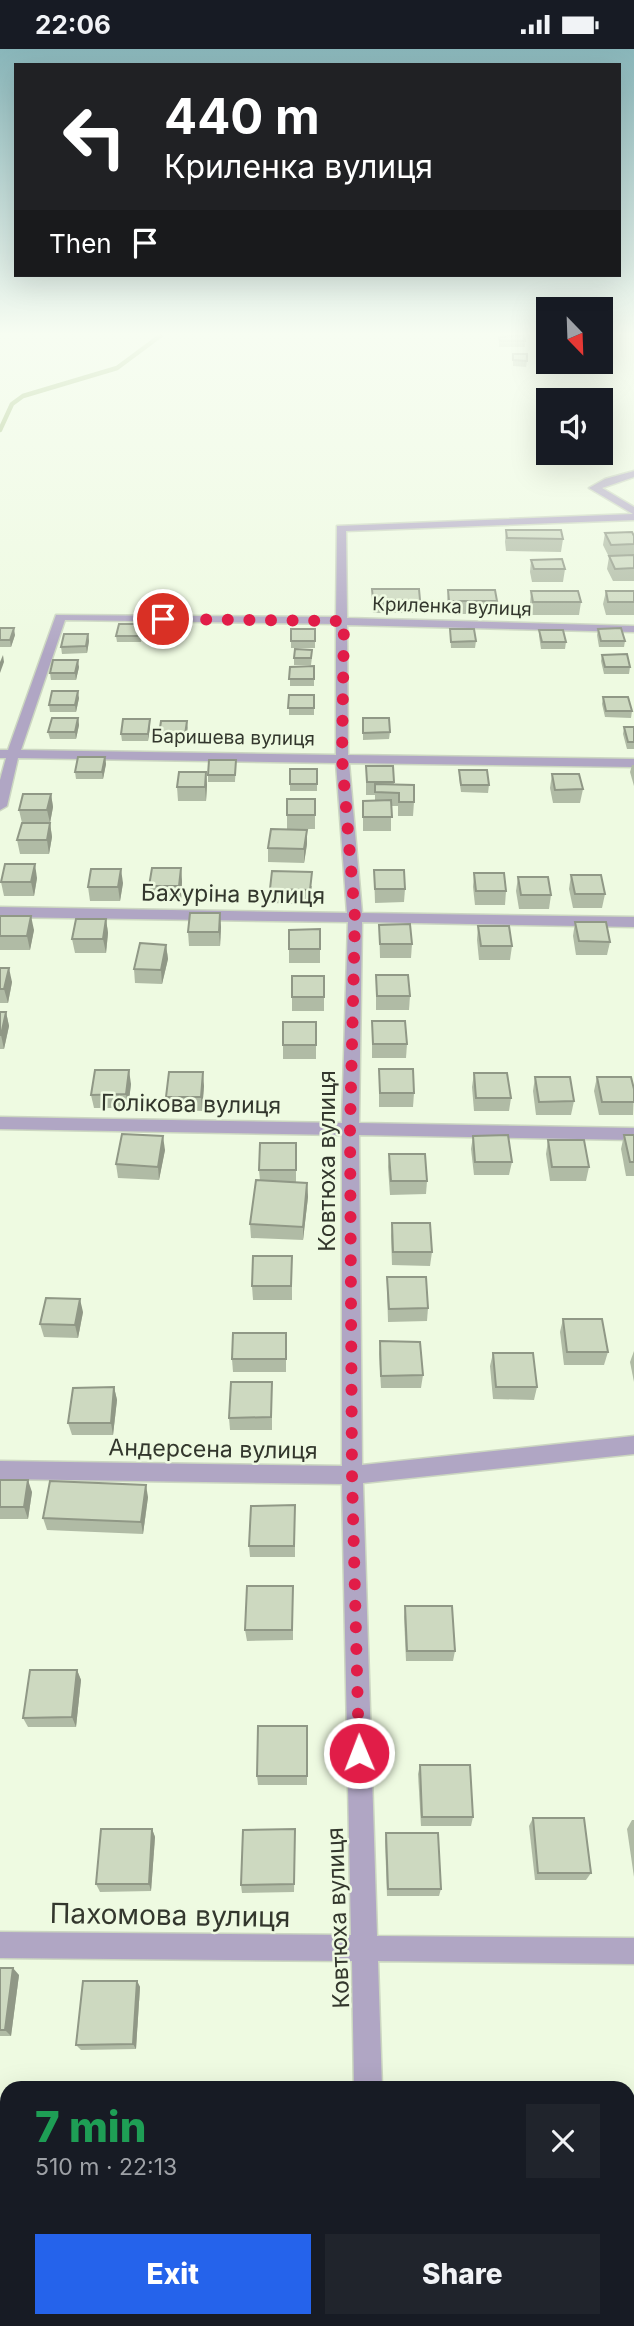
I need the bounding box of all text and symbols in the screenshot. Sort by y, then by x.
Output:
text: 22:06 [35,9,111,40]
text: 440 m [164,87,320,146]
icon: left [49,91,140,182]
text: Криленка вулиця [164,147,433,186]
icon: arrive [126,224,164,262]
text: Then [49,228,112,259]
north arrow [536,297,612,375]
map controls [536,297,613,465]
button: sound [536,388,613,465]
pin [133,589,193,649]
street label: Криленка вулиця [372,592,532,621]
icon: arrive [144,600,182,638]
street label: Баришева вулиця [151,725,315,750]
street label: Бахуріна вулиця [141,878,325,910]
street label: Ковтюха вулиця [313,1070,341,1252]
street label: Голікова вулиця [101,1088,281,1120]
street label: Андерсена вулиця [108,1433,318,1465]
position arrow [322,1716,396,1790]
street label: Ковтюха вулиця [321,1827,355,2009]
street label: Пахомова вулиця [49,1896,291,1934]
text: 7 min [35,2101,146,2152]
button: close [526,2104,600,2178]
text: 510 m · 22:13 [35,2153,177,2181]
button: Exit [35,2234,311,2314]
button: Share [325,2234,600,2314]

